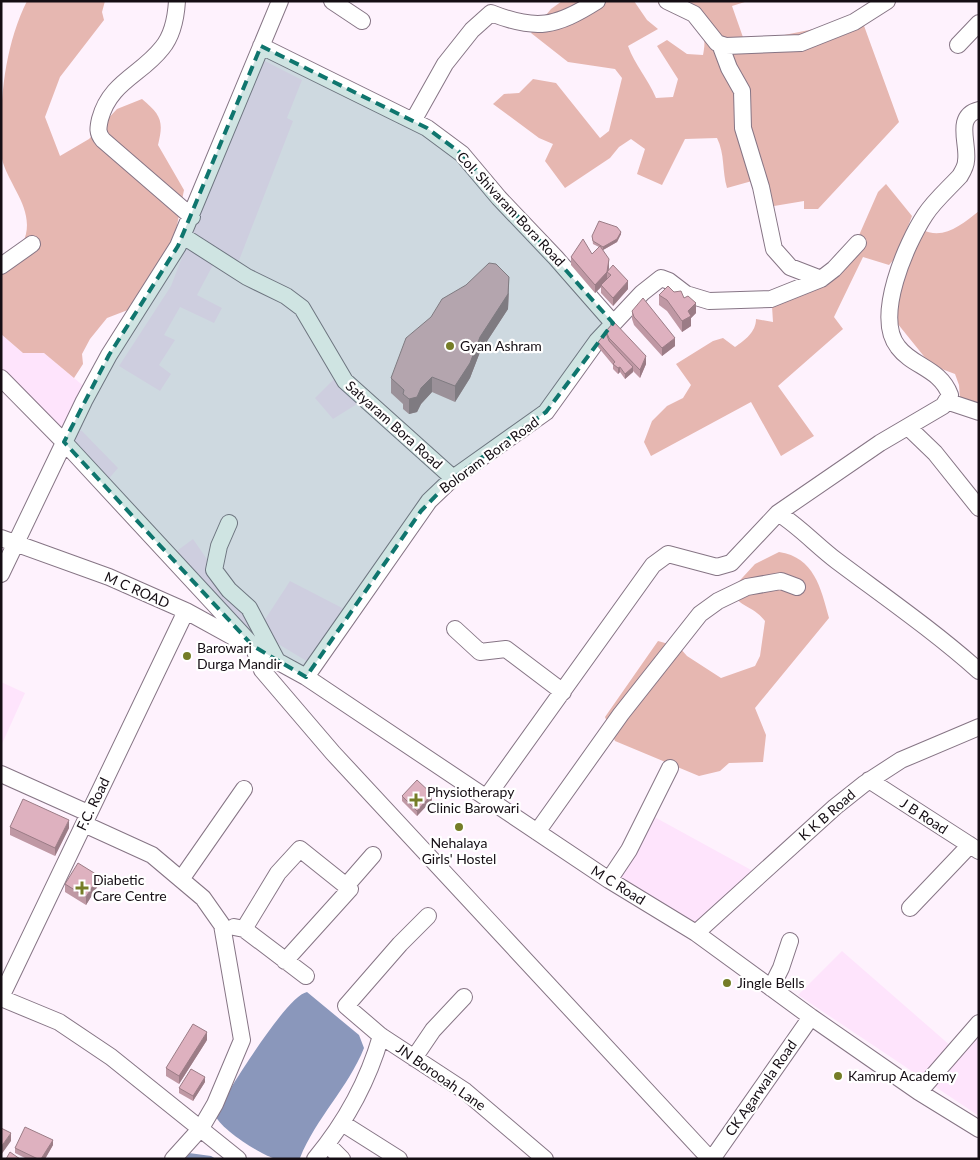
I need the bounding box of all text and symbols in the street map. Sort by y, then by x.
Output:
street label: Col. Shivaram Bora Road [454,148,569,270]
place label: Gyan Ashram [460,337,542,354]
marker: Gyan Ashram [444,340,456,352]
street label: Satyaram Bora Road [343,377,446,472]
street label: Boloram Bora Road [436,413,542,496]
street label: M C ROAD [102,568,172,611]
place label: Barowari Durga Mandir [197,639,282,672]
marker: Barowari Durga Mandir [181,650,193,662]
street label: F.C. Road [72,774,113,833]
place label: Physiotherapy Clinic Barowari [427,783,519,816]
street label: K K B Road [795,785,858,844]
marker: Physiotherapy Clinic Barowari [409,793,423,807]
street label: J B Road [897,794,951,837]
marker: Nehalaya Girls' Hostel [453,821,465,833]
place label: Nehalaya Girls' Hostel [422,834,496,867]
street label: M C Road [588,861,648,908]
place label: Diabetic Care Centre [93,871,167,904]
marker: Diabetic Care Centre [75,881,89,895]
place label: Jingle Bells [737,974,805,991]
marker: Jingle Bells [721,977,733,989]
street label: CK Agarwala Road [721,1036,800,1139]
street label: JN Borooah Lane [393,1039,489,1114]
place label: Kamrup Academy [848,1067,957,1084]
marker: Kamrup Academy [832,1070,844,1082]

